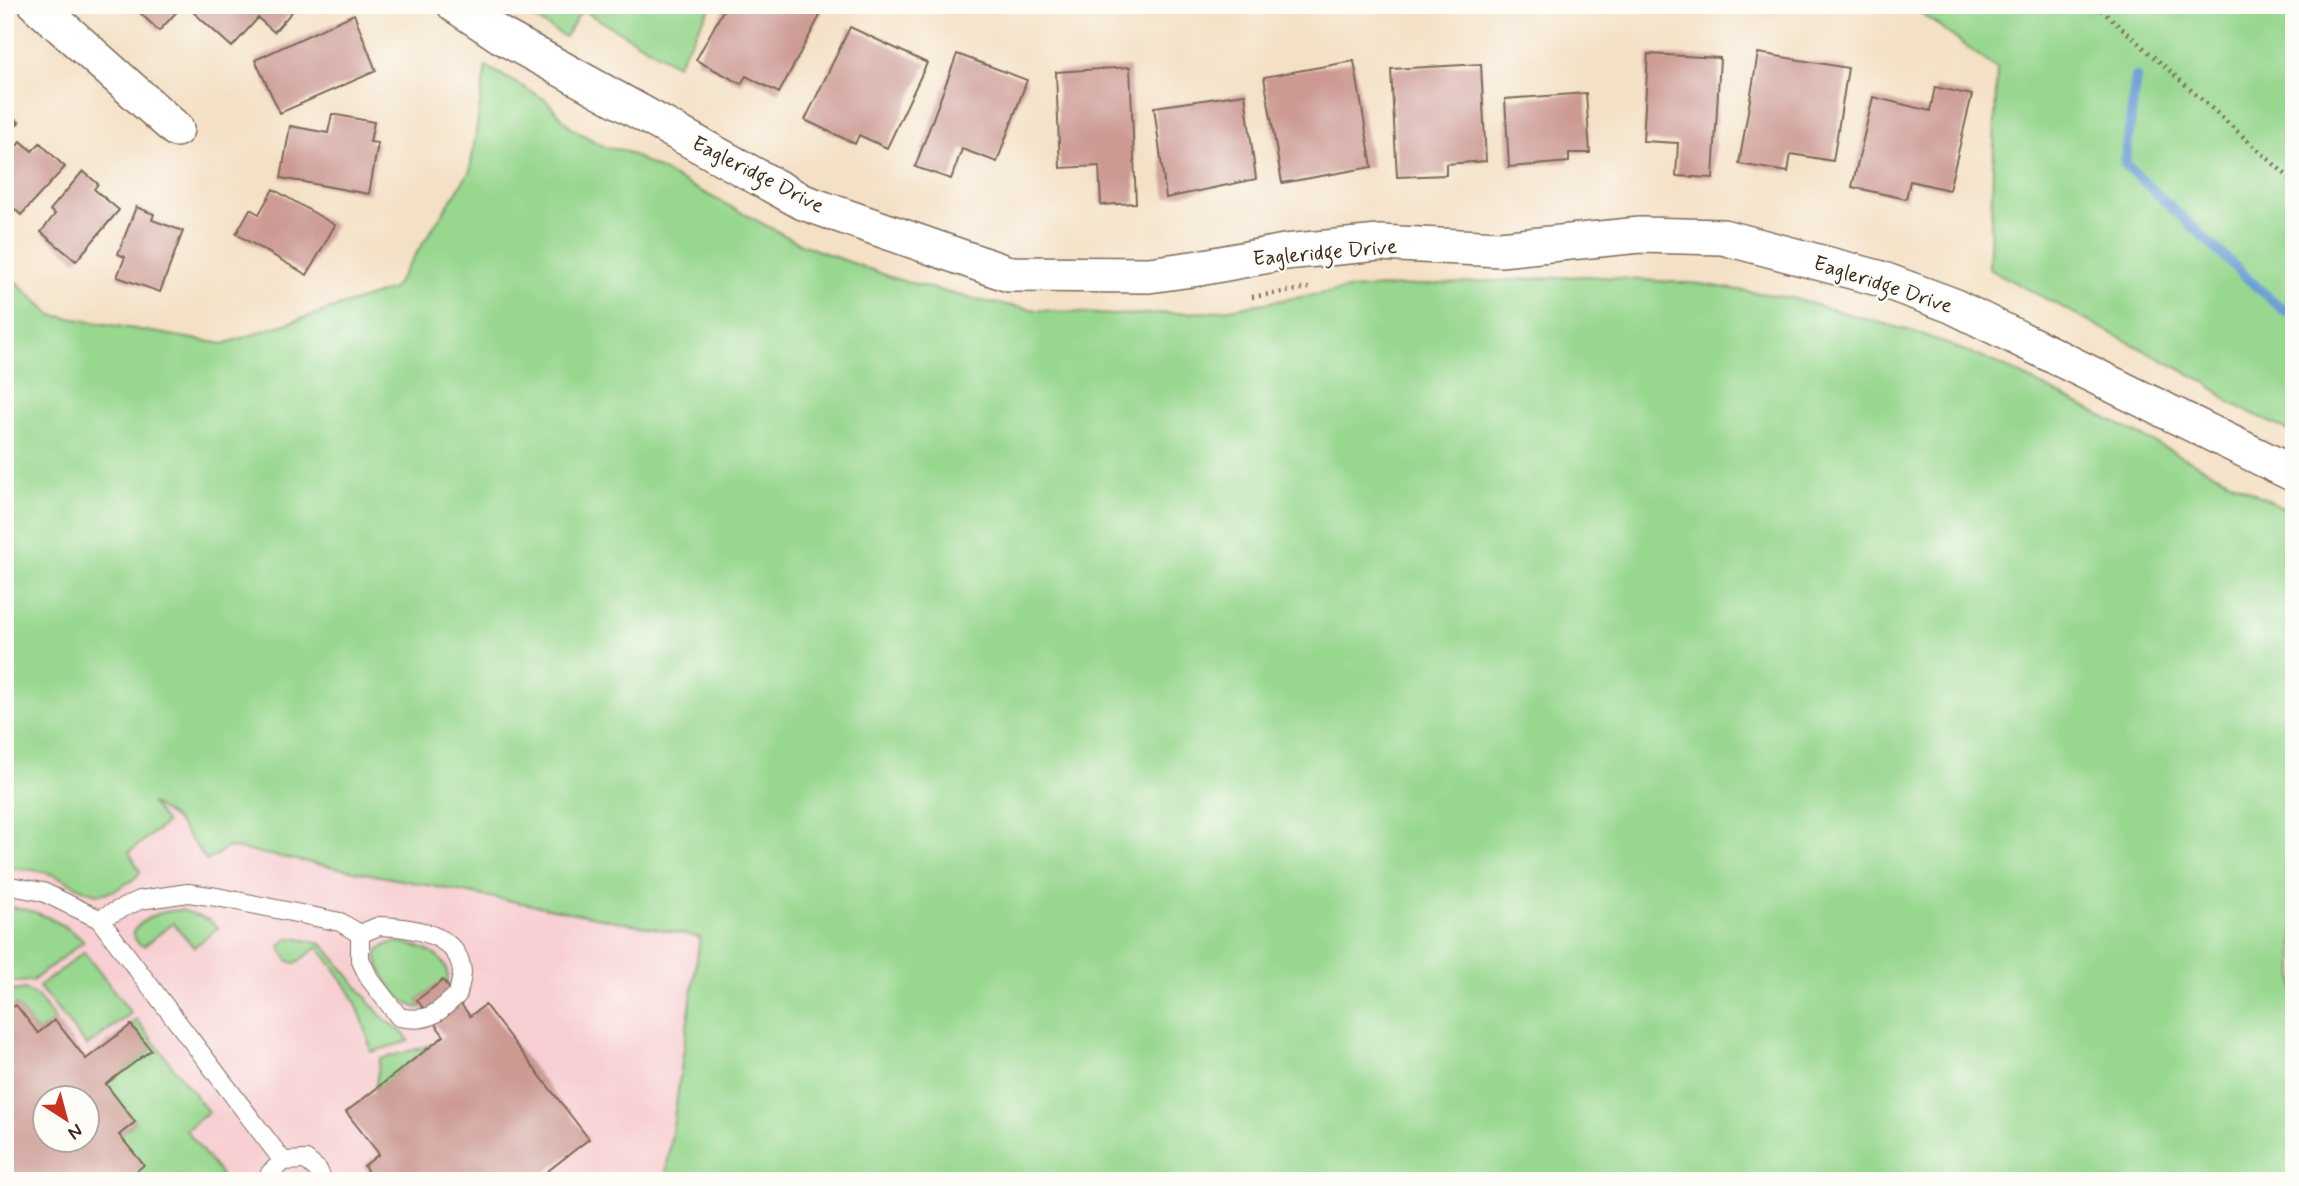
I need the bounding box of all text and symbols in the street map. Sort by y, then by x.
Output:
street label: Eagleridge Drive [686,130,829,222]
street label: Eagleridge Drive [1252,233,1398,275]
street label: Eagleridge Drive [1809,249,1956,323]
north arrow [32,1084,102,1154]
text: N [63,1118,88,1145]

